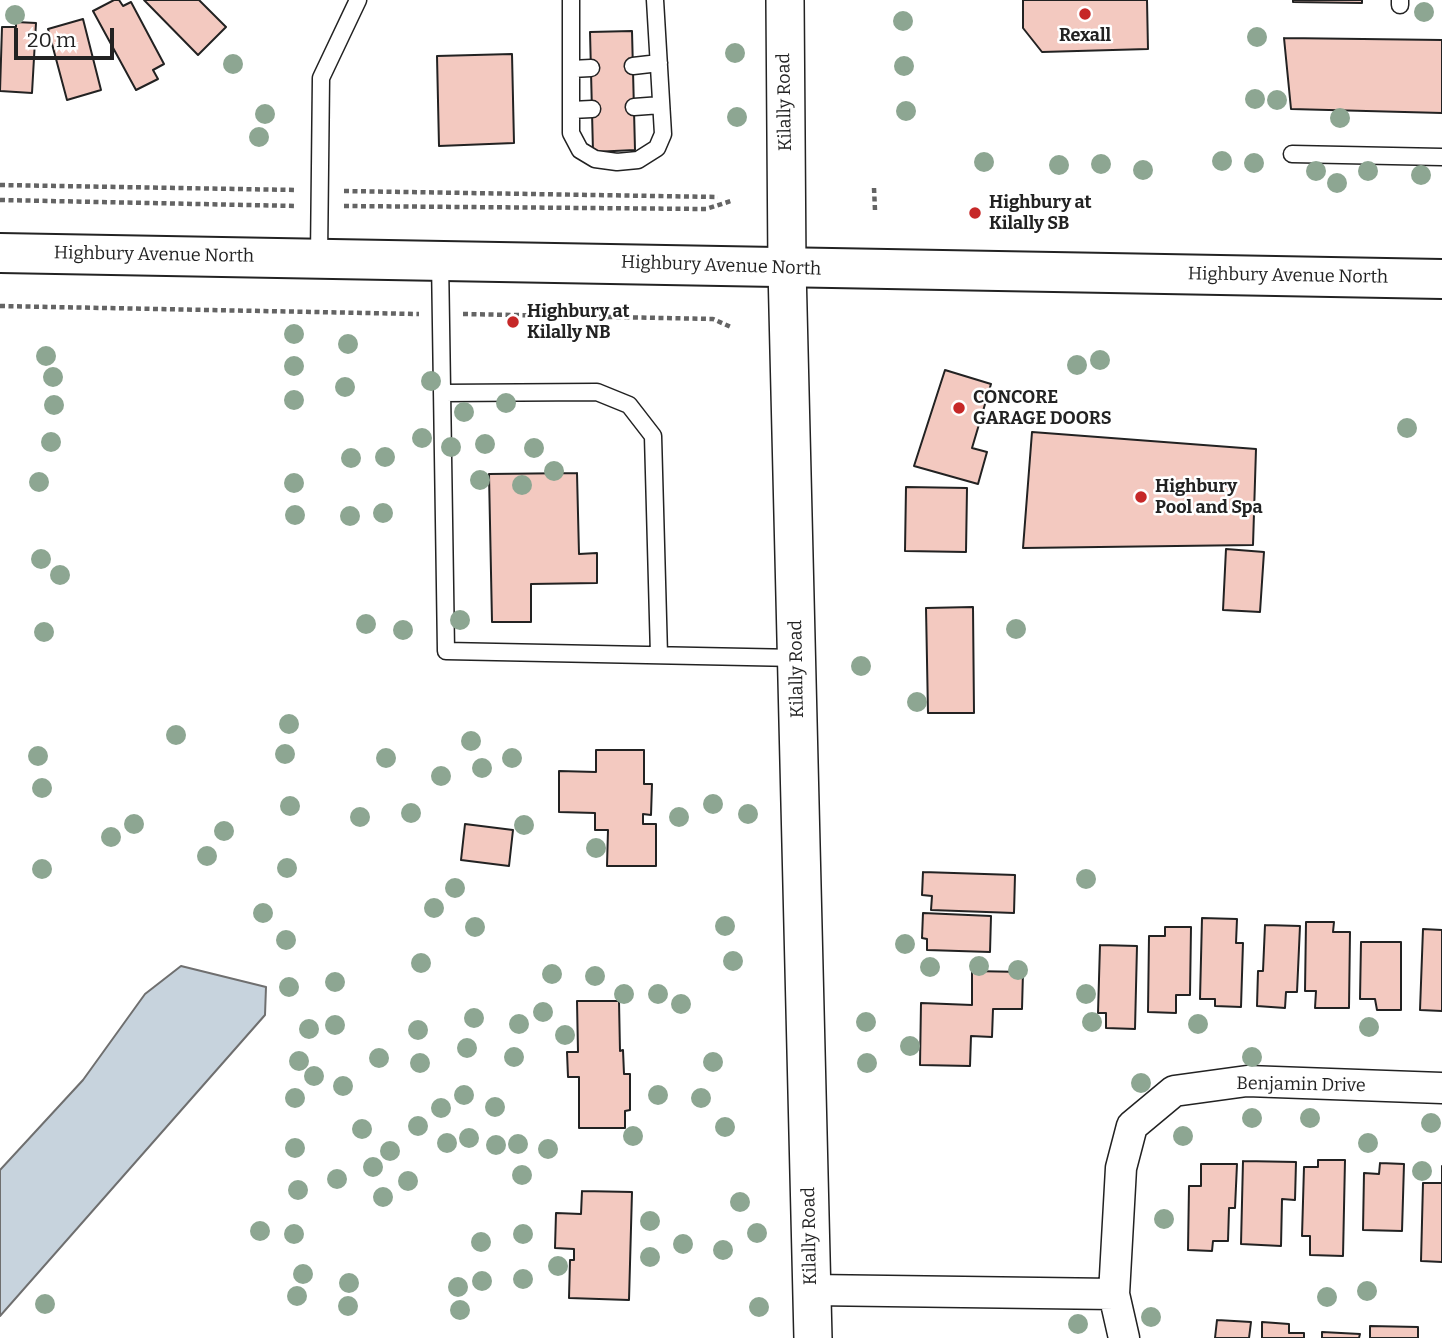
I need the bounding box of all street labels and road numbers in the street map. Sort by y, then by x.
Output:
street label: Kilally Road [773,53,797,151]
street label: Highbury Avenue North [54,242,254,268]
street label: Highbury Avenue North [621,252,821,280]
street label: Highbury Avenue North [1188,263,1388,289]
street label: Kilally Road [785,620,809,718]
street label: Benjamin Drive [1236,1073,1366,1097]
street label: Kilally Road [798,1187,822,1285]

